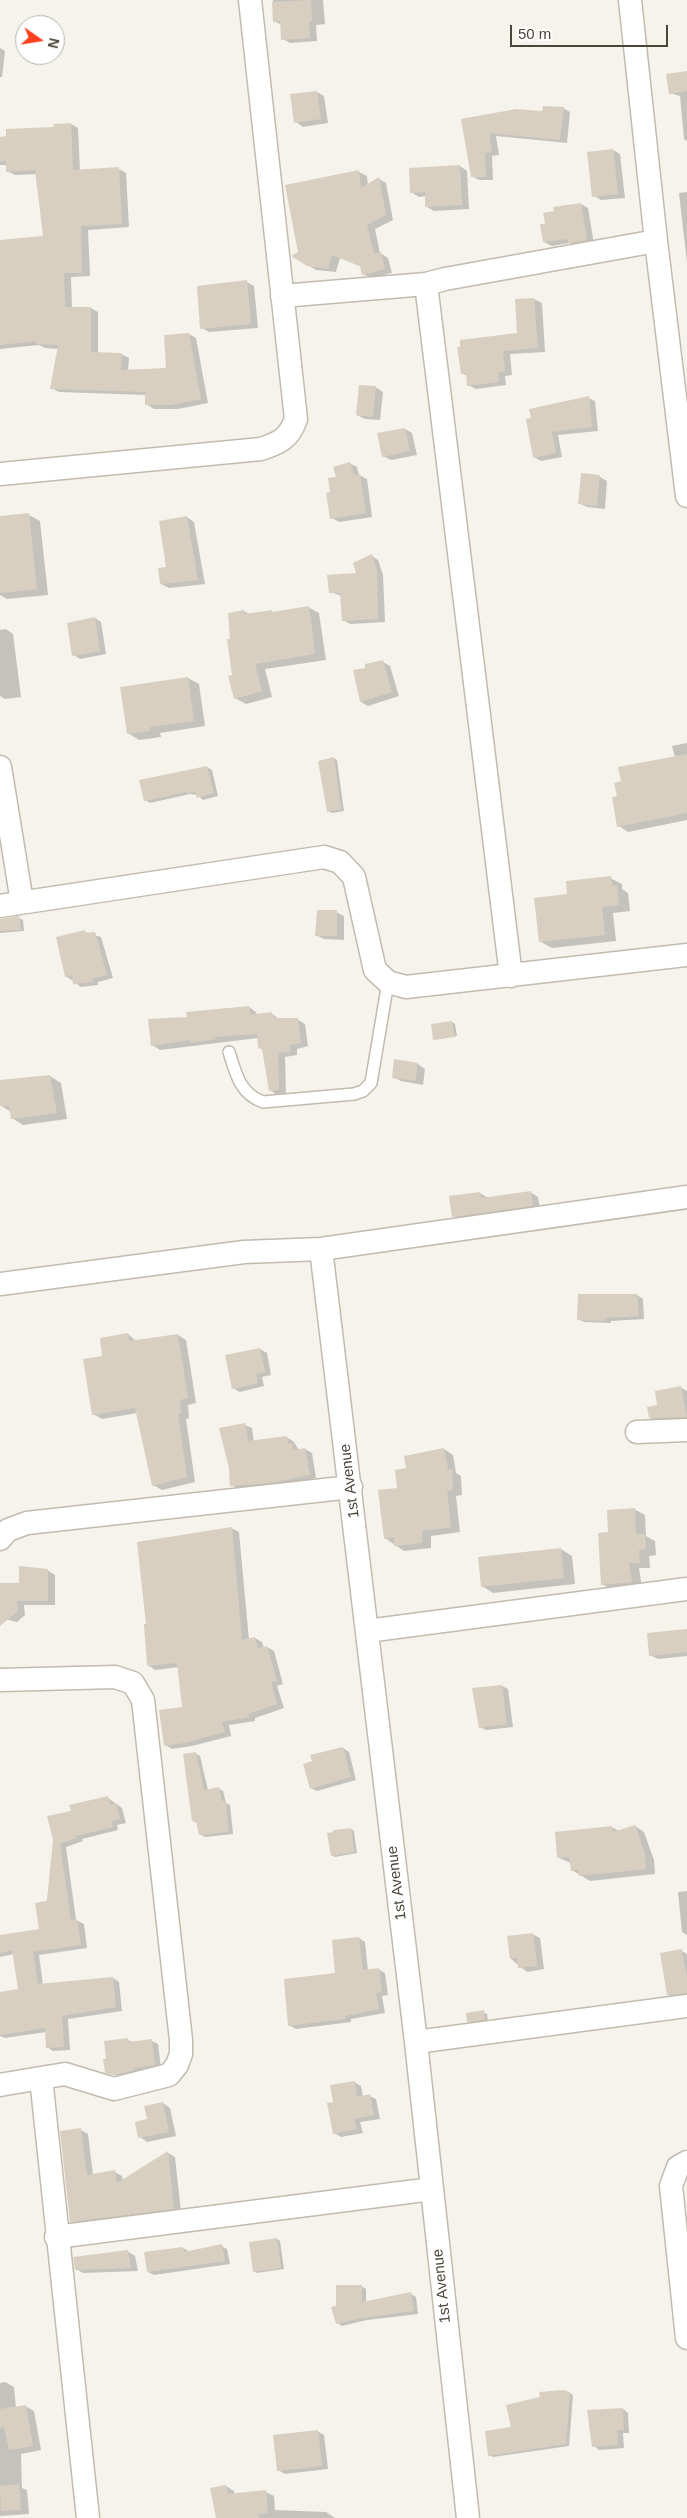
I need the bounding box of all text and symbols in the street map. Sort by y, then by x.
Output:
north arrow [15,15,65,65]
scale bar [512,15,670,47]
text: 50 m [518,25,551,42]
text: N [45,36,63,50]
street label: 1st Avenue [337,1443,363,1519]
street label: 1st Avenue [384,1845,410,1921]
street label: 1st Avenue [429,2248,455,2324]

